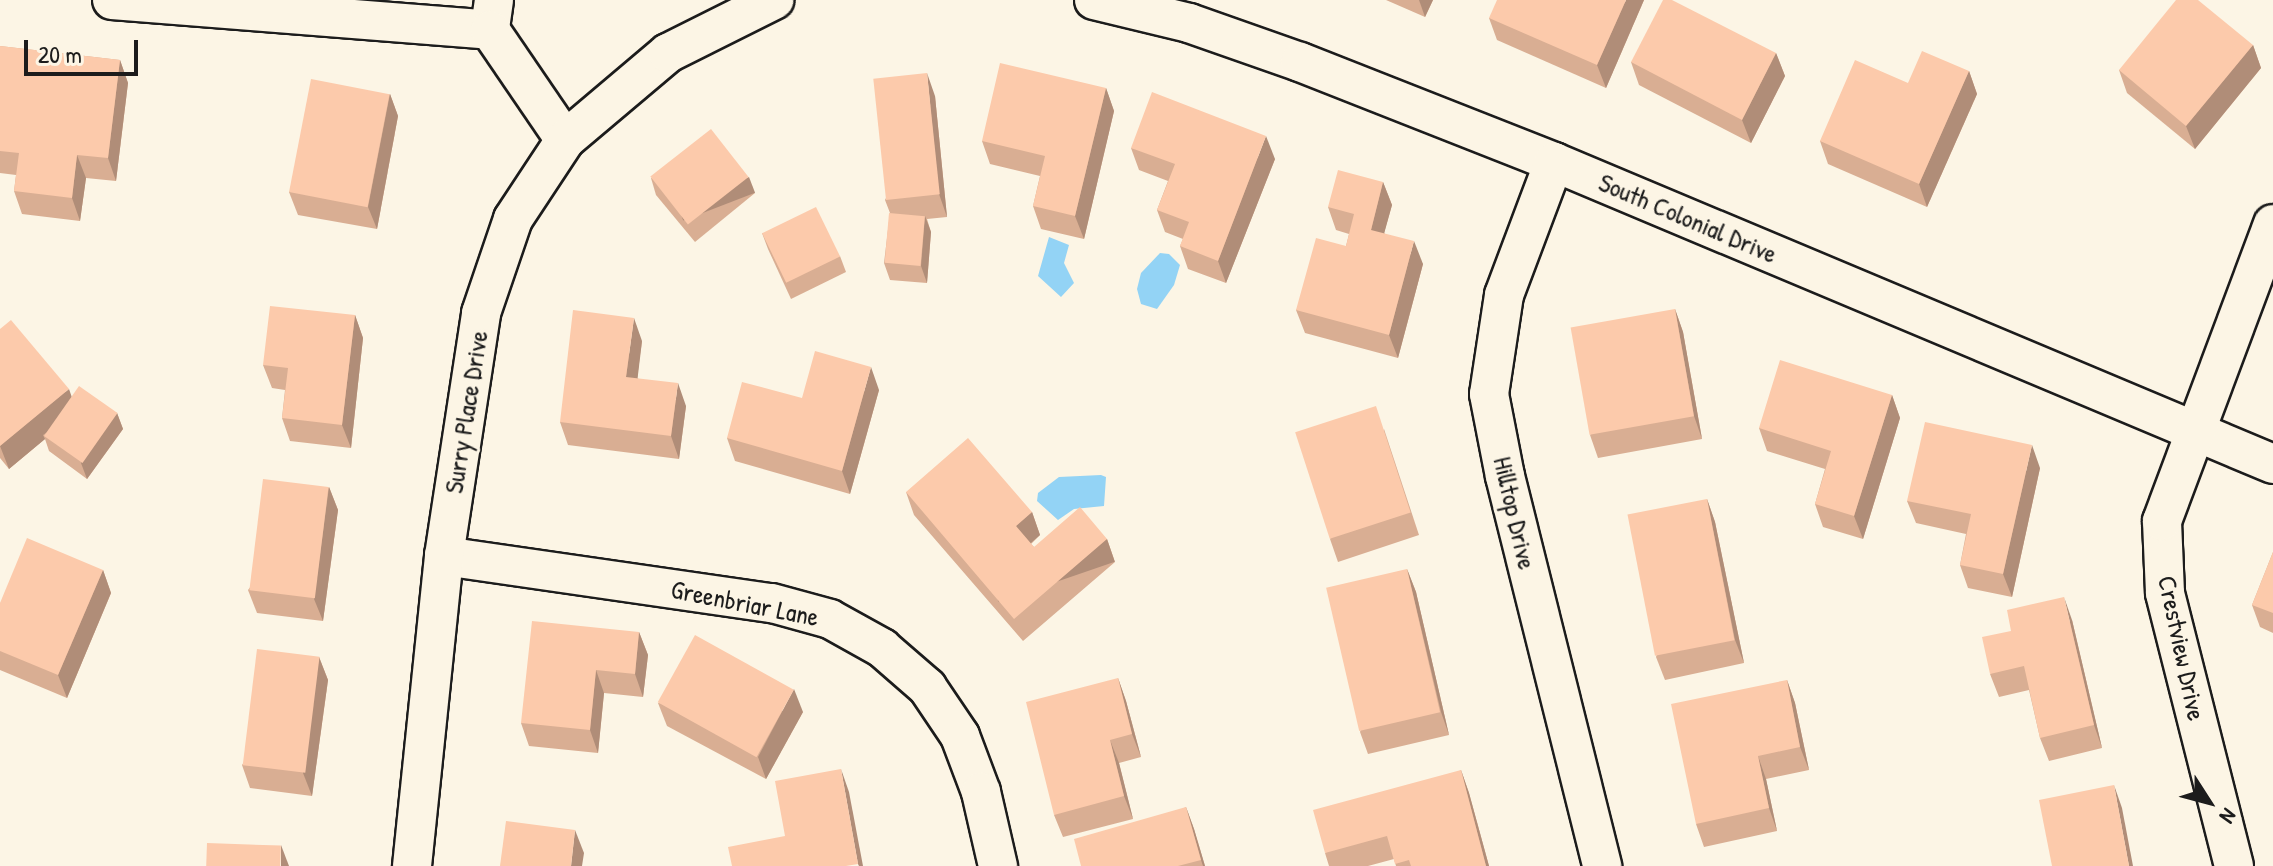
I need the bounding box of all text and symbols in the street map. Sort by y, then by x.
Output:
scale bar [28,24,142,74]
text: 20 m [38,38,82,70]
street label: South Colonial Drive [1594,166,1782,270]
street label: Surry Place Drive [438,328,494,496]
street label: Hilltop Drive [1487,454,1543,572]
street label: Greenbriar Lane [669,573,821,633]
street label: Crestview Drive [2151,573,2213,723]
north arrow [2169,762,2249,842]
text: N [2213,803,2244,830]

